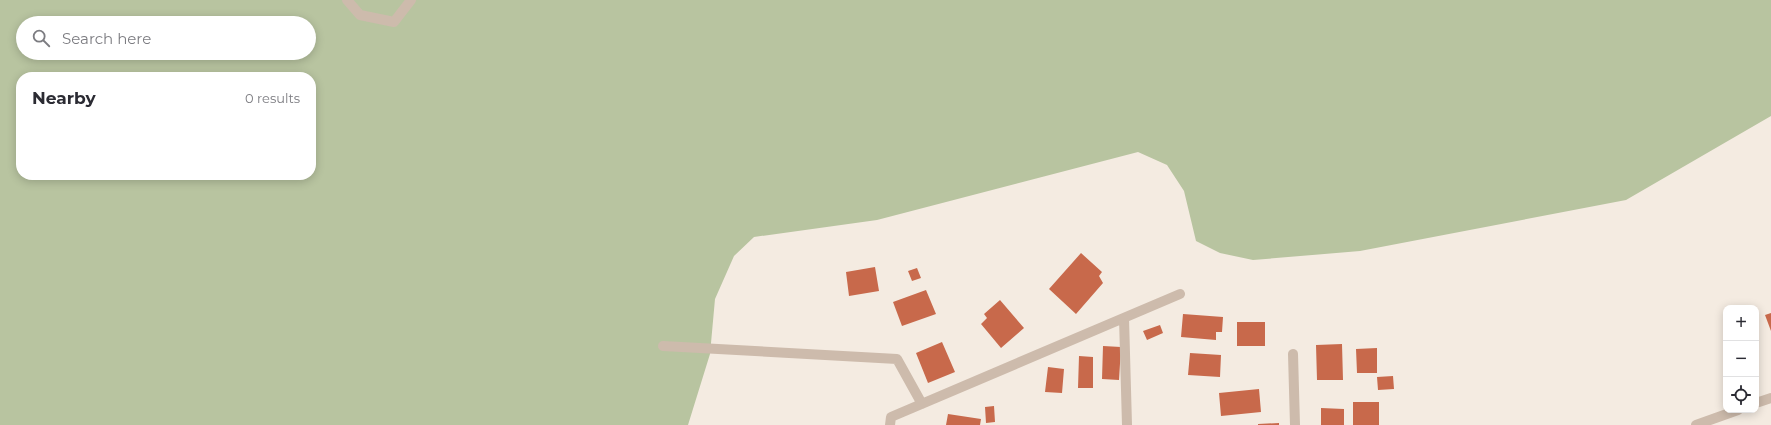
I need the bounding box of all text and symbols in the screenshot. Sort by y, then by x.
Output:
search box [16,16,316,60]
icon: search [30,27,52,49]
text: Search here [62,29,151,48]
text: Nearby [32,88,96,108]
text: 0 results [245,90,300,106]
map controls [1723,305,1759,413]
button: + [1723,305,1759,341]
button: − [1723,341,1759,377]
button: locate [1723,377,1759,413]

